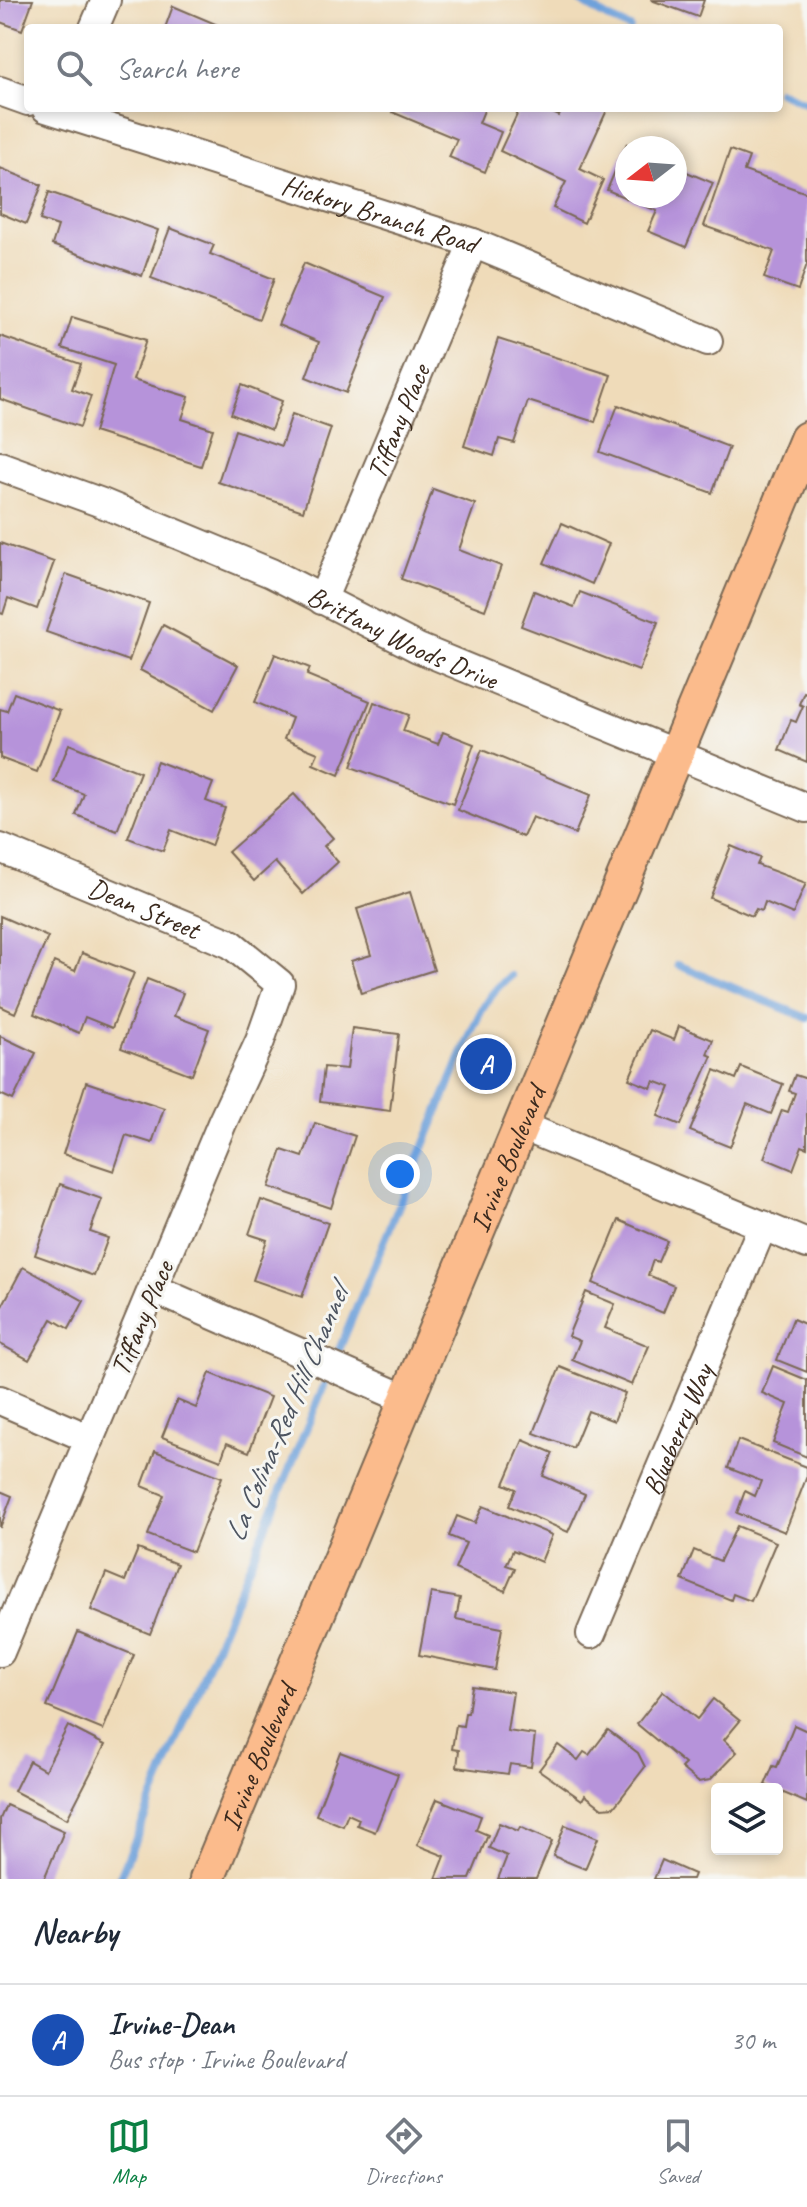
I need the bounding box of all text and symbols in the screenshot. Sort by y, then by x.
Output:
search box [24,24,783,112]
icon: search [52,46,96,90]
text: Search here [116,49,238,87]
north arrow [615,136,687,208]
street label: Hickory Branch Road [278,167,485,262]
street label: Tiffany Place [358,357,438,484]
street label: Brittany Woods Drive [302,578,504,698]
street label: Dean Street [83,870,207,948]
pin: A [460,1034,512,1094]
street label: Irvine Boulevard [462,1077,555,1237]
your location [380,1154,420,1194]
street label: Tiffany Place [102,1254,182,1380]
water label: La Colina-Red Hill Channel [215,1272,361,1547]
street label: Blueberry Way [634,1357,722,1500]
street label: Irvine Boulevard [212,1675,306,1836]
map controls [711,1783,783,1855]
button: layers [711,1783,783,1855]
text: Nearby [32,1910,118,1953]
text: Irvine-Dean [108,2005,234,2043]
text: A [51,2024,65,2057]
text: 30 m [731,2024,775,2057]
text: Bus stop · Irvine Boulevard [108,2043,344,2076]
tab: Map [107,2114,151,2190]
tab: Directions [365,2114,442,2190]
tab: Saved [656,2114,700,2190]

